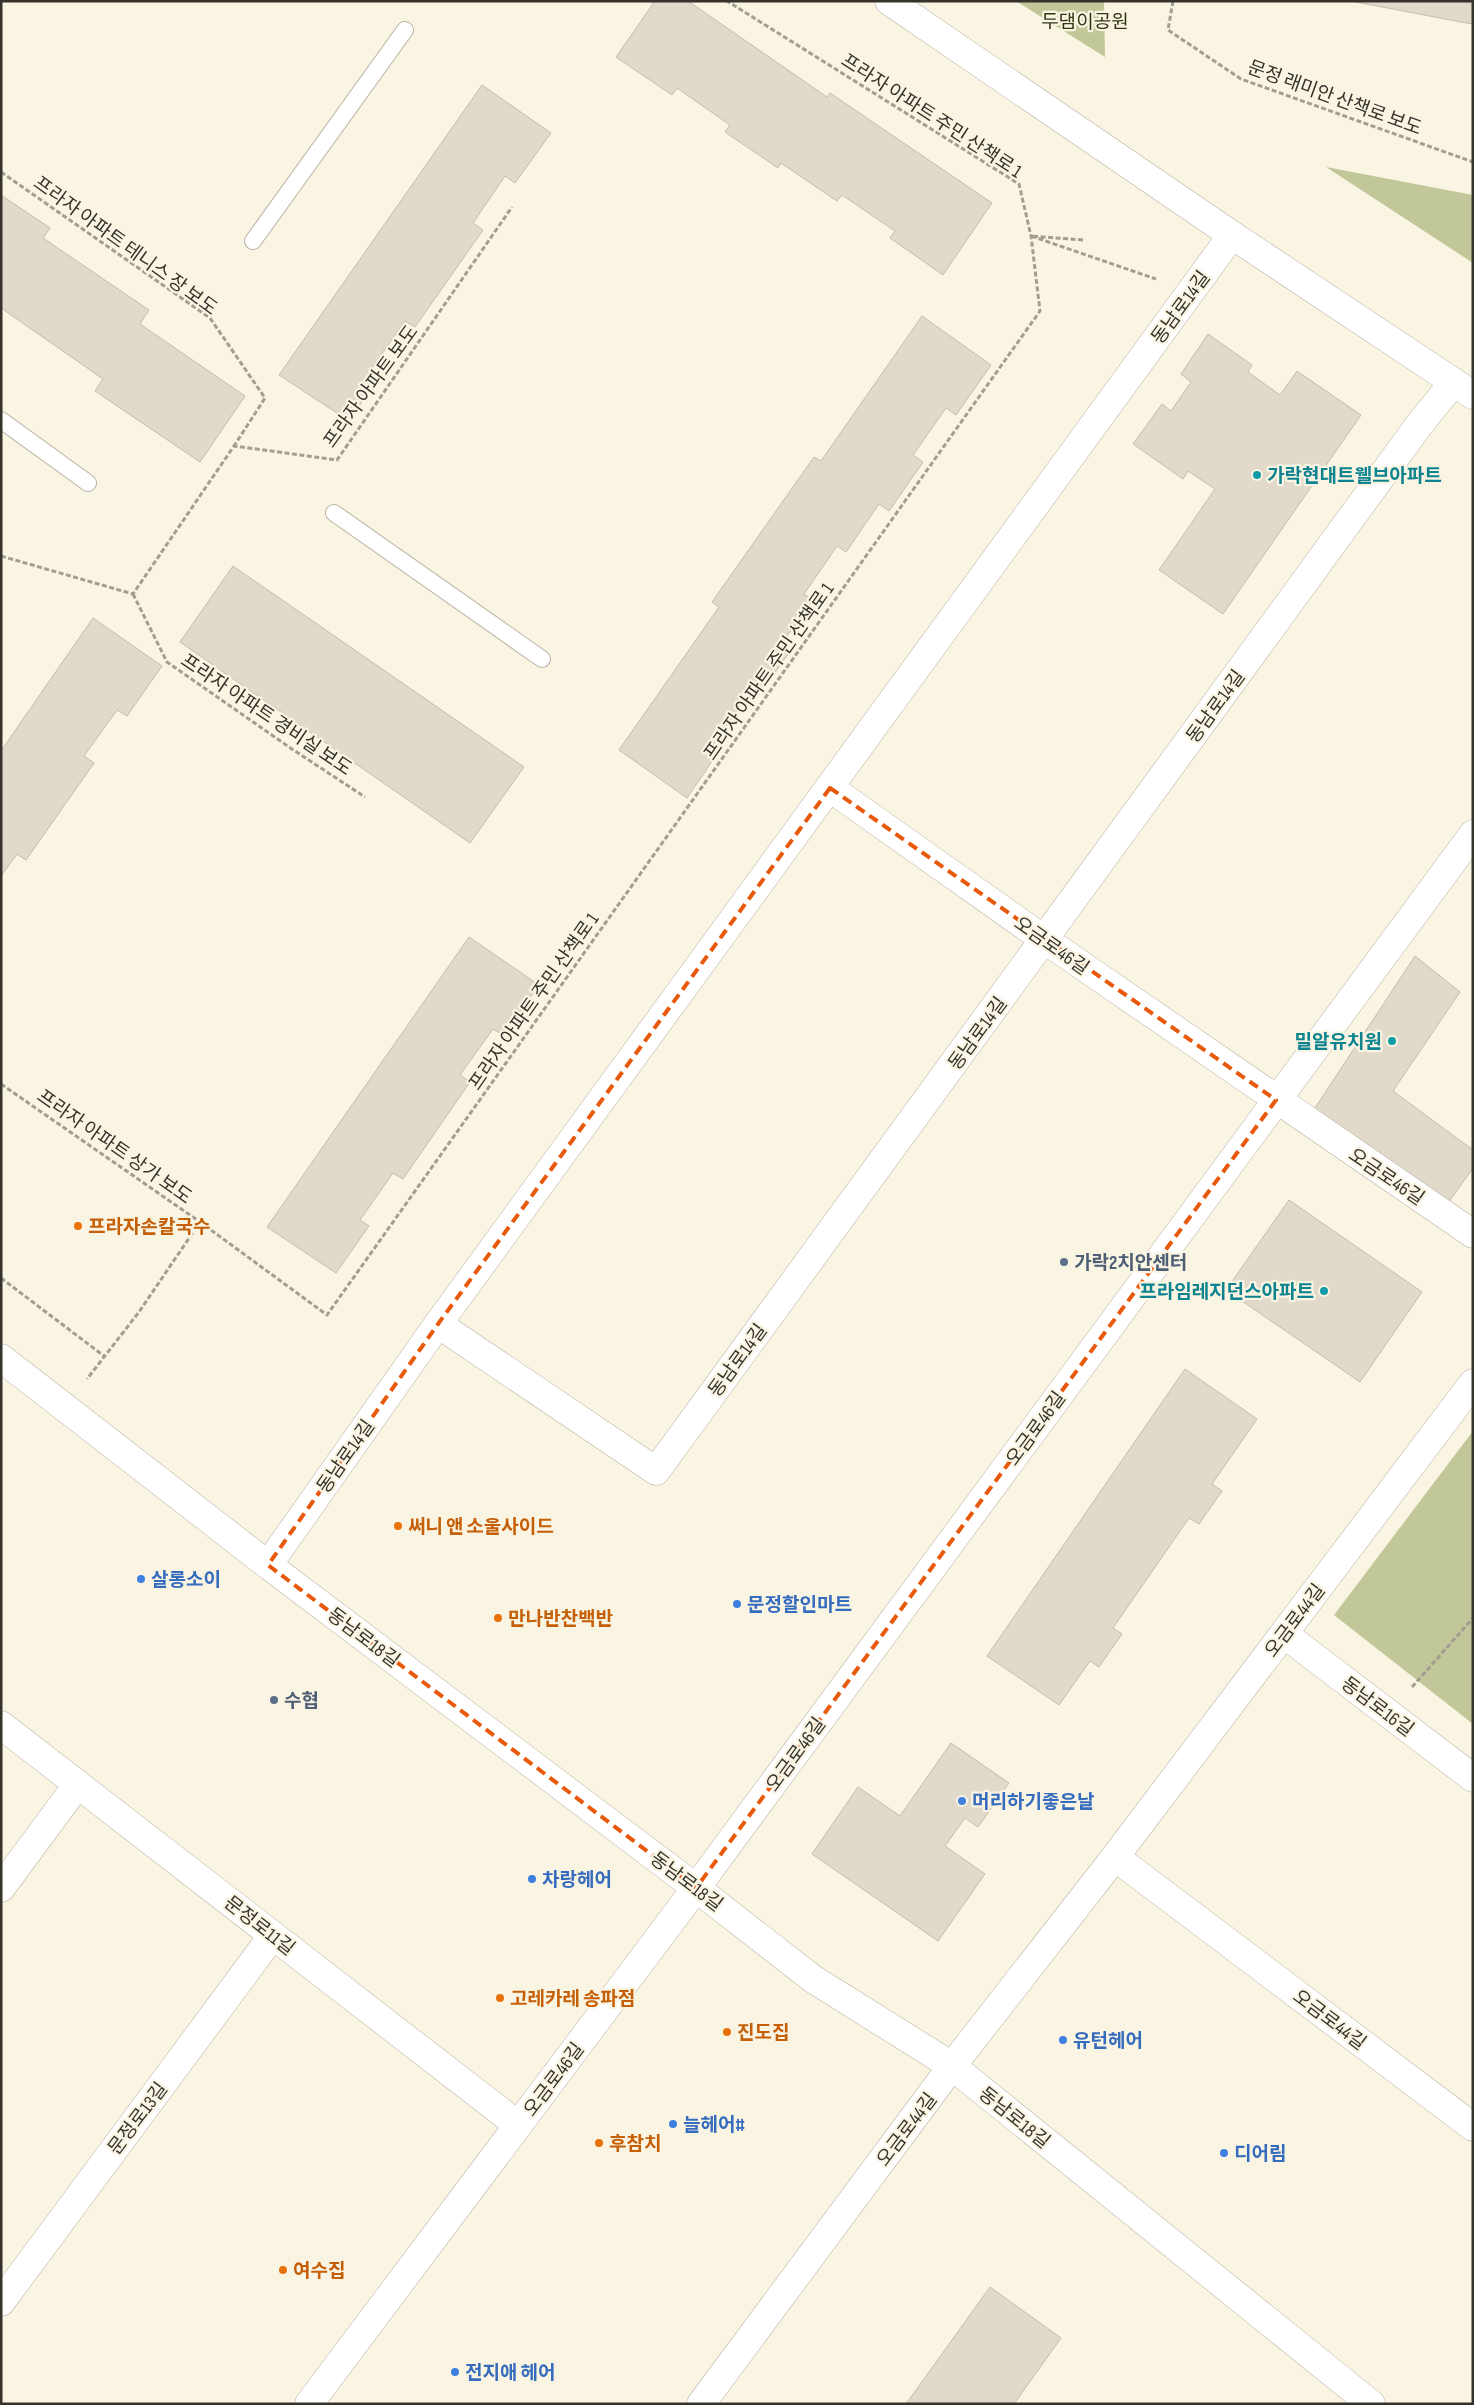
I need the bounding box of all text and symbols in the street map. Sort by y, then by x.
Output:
park label: 두댐이공원 [1041,11,1129,34]
street label: 프라자 아파트 주민 산책로 1 [836,49,1026,184]
street label: 문정 래미안 산책로 보도 [1244,56,1425,141]
street label: 프라자 아파트 테니스 장 보도 [29,172,222,321]
street label: 동남로14길 [1147,267,1215,349]
street label: 프라자 아파트 보도 [319,321,423,453]
place label: 가락현대트웰브아파트 [1267,465,1442,488]
marker: 가락현대트웰브아파트 [1251,469,1263,481]
street label: 프라자 아파트 주민 산책로 1 [699,579,839,765]
street label: 프라자 아파트 경비실 보도 [176,649,356,781]
street label: 동남로14길 [1182,666,1250,748]
street label: 프라자 아파트 주민 산책로 1 [464,909,604,1095]
street label: 오금로46길 [1009,912,1093,980]
street label: 동남로14길 [944,993,1012,1075]
place label: 밀알유치원 [1295,1031,1382,1054]
marker: 밀알유치원 [1386,1035,1398,1047]
street label: 프라자 아파트 상가 보도 [32,1085,196,1209]
street label: 오금로46길 [1344,1144,1428,1211]
place label: 프라자손칼국수 [88,1216,210,1239]
marker: 프라자손칼국수 [72,1220,84,1232]
place label: 가락2치안센터 [1074,1252,1187,1275]
marker: 가락2치안센터 [1058,1256,1070,1268]
place label: 프라임레지던스아파트 [1139,1281,1314,1304]
marker: 프라임레지던스아파트 [1318,1285,1330,1297]
street label: 동남로14길 [704,1320,772,1402]
street label: 오금로46길 [1002,1387,1071,1471]
street label: 동남로14길 [313,1416,380,1498]
place label: 써니 앤 소울사이드 [408,1516,554,1539]
marker: 써니 앤 소울사이드 [392,1520,404,1532]
place label: 살롱소이 [151,1569,221,1592]
marker: 살롱소이 [135,1573,147,1585]
street label: 오금로44길 [1260,1580,1330,1662]
place label: 문정할인마트 [747,1594,852,1617]
marker: 문정할인마트 [731,1598,743,1610]
street label: 동남로18길 [322,1603,404,1673]
place label: 만나반찬백반 [508,1608,613,1631]
marker: 만나반찬백반 [492,1612,504,1624]
street label: 동남로16길 [1336,1672,1418,1742]
place label: 수협 [284,1690,319,1713]
marker: 수협 [268,1694,280,1706]
street label: 오금로46길 [762,1713,831,1797]
place label: 머리하기좋은날 [972,1791,1094,1814]
marker: 머리하기좋은날 [956,1795,968,1807]
street label: 동남로18길 [645,1847,727,1917]
place label: 차랑헤어 [542,1869,612,1892]
marker: 차랑헤어 [526,1873,538,1885]
street label: 문정로11길 [219,1891,299,1961]
street label: 오금로44길 [1288,1985,1370,2055]
place label: 고레카레 송파점 [510,1988,635,2011]
marker: 고레카레 송파점 [494,1992,506,2004]
place label: 진도집 [737,2022,789,2045]
marker: 진도집 [721,2026,733,2038]
place label: 유턴헤어 [1073,2030,1143,2053]
marker: 유턴헤어 [1057,2034,1069,2046]
street label: 오금로46길 [519,2039,589,2121]
street label: 문정로13길 [104,2078,173,2160]
street label: 동남로18길 [974,2083,1054,2154]
street label: 오금로44길 [872,2089,942,2171]
place label: 늘헤어# [683,2114,745,2137]
marker: 늘헤어# [667,2118,679,2130]
place label: 후참치 [609,2133,661,2156]
marker: 후참치 [593,2137,605,2149]
place label: 디어림 [1234,2143,1286,2166]
marker: 디어림 [1218,2147,1230,2159]
place label: 여수집 [293,2260,345,2283]
marker: 여수집 [277,2264,289,2276]
place label: 전지애 헤어 [465,2362,555,2385]
marker: 전지애 헤어 [449,2366,461,2378]

